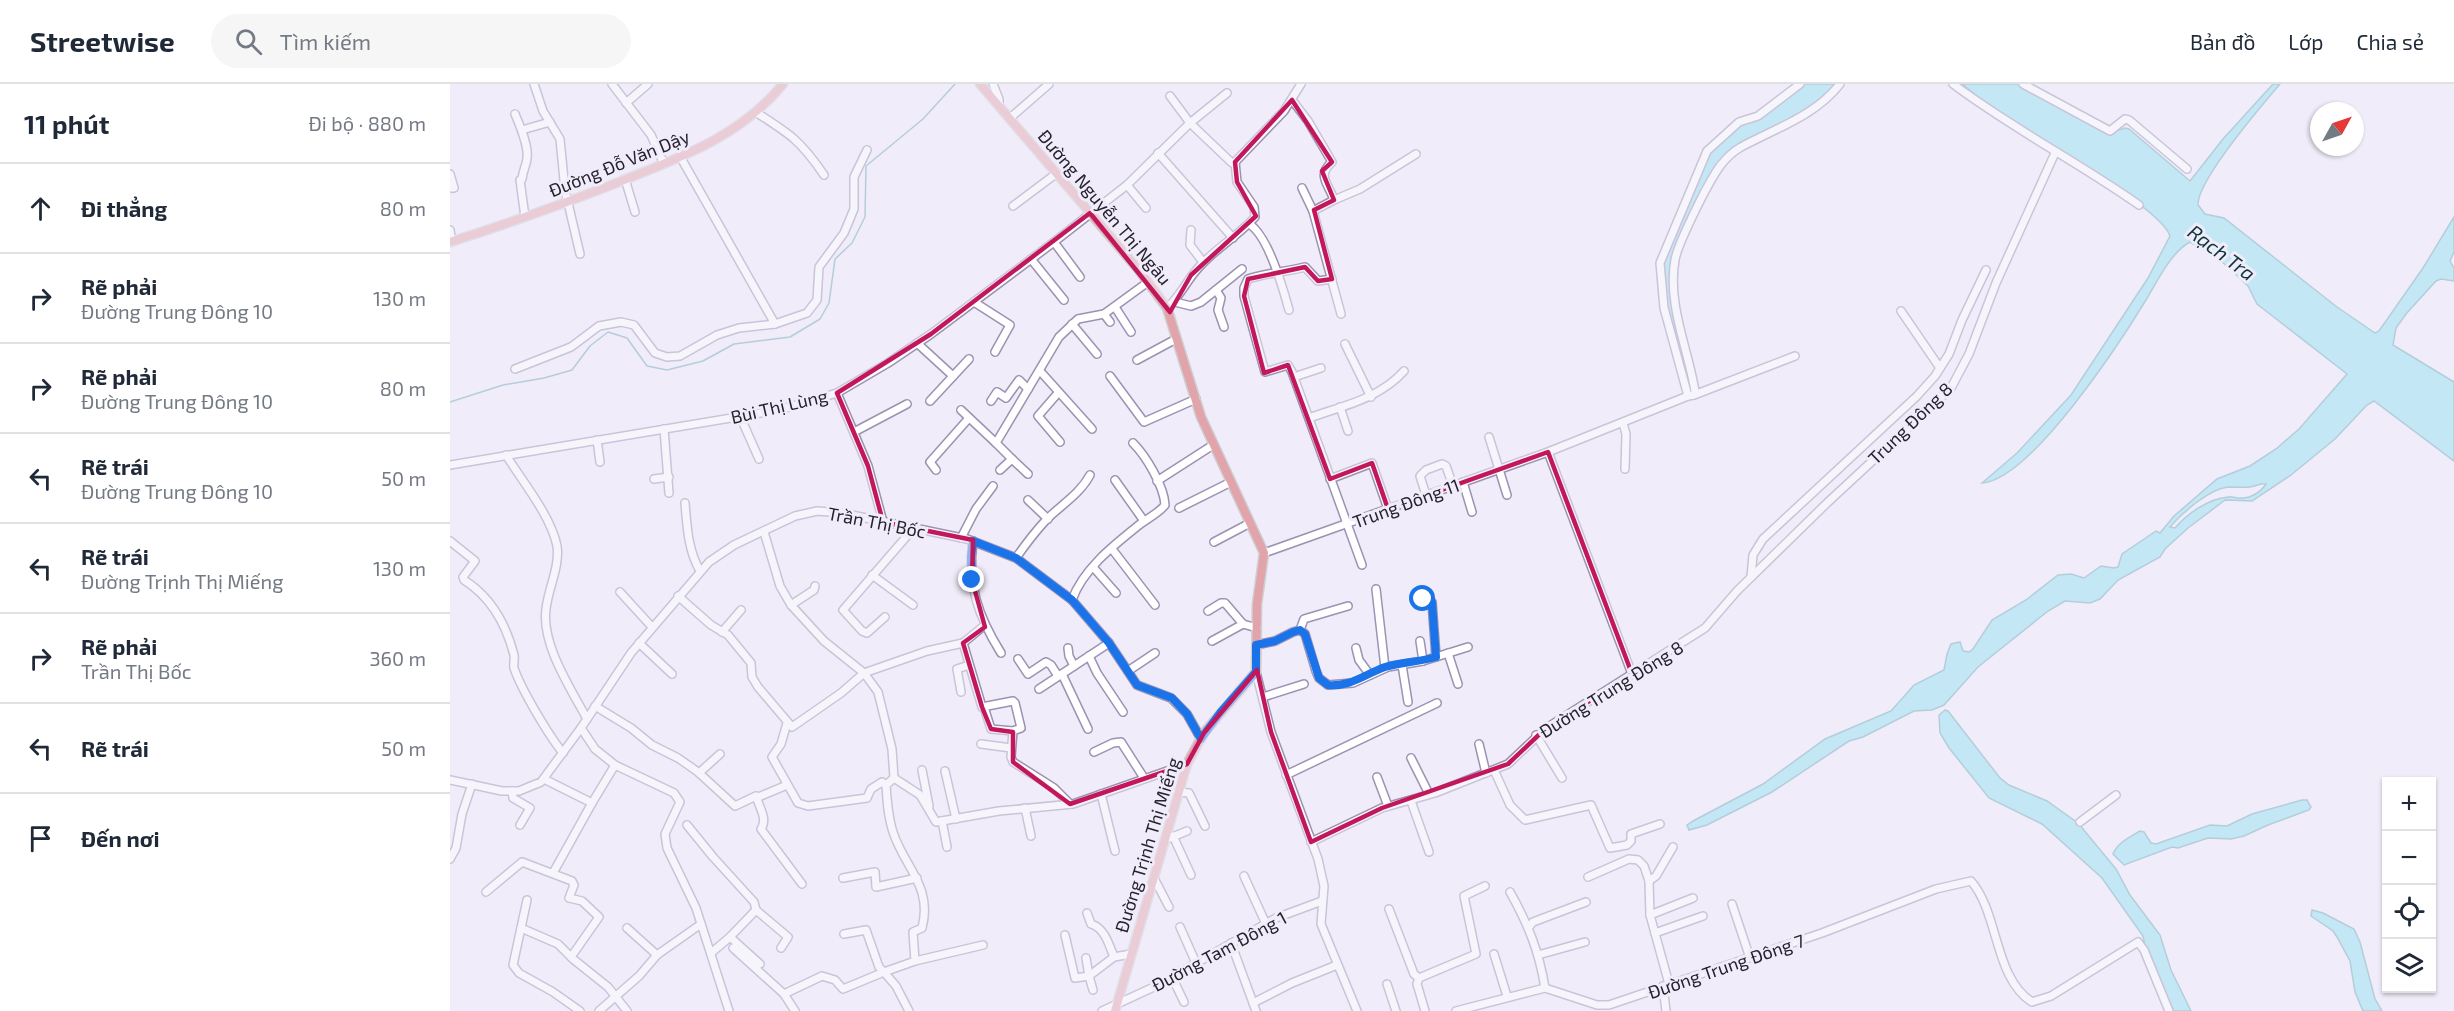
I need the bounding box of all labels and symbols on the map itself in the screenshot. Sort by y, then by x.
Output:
north arrow [2310,102,2364,156]
street label: Đường Đỗ Văn Dậy [545,125,693,201]
street label: Đường Nguyễn Thị Ngâu [1034,125,1176,289]
water label: Rạch Tra [2184,219,2260,285]
street label: Trung Đông 8 [1863,377,1957,469]
street label: Bùi Thị Lùng [728,384,830,428]
street label: Trung Đông 11 [1350,474,1462,532]
street label: Trần Thị Bốc [826,502,928,542]
route end [958,566,984,592]
route start [1409,585,1435,611]
street label: Đường Trung Đông 8 [1535,636,1687,742]
street label: Đường Trịnh Thị Miếng [1110,755,1184,935]
street label: Đường Tam Đông 1 [1148,906,1290,996]
street label: Đường Trung Đông 7 [1645,929,1807,1003]

